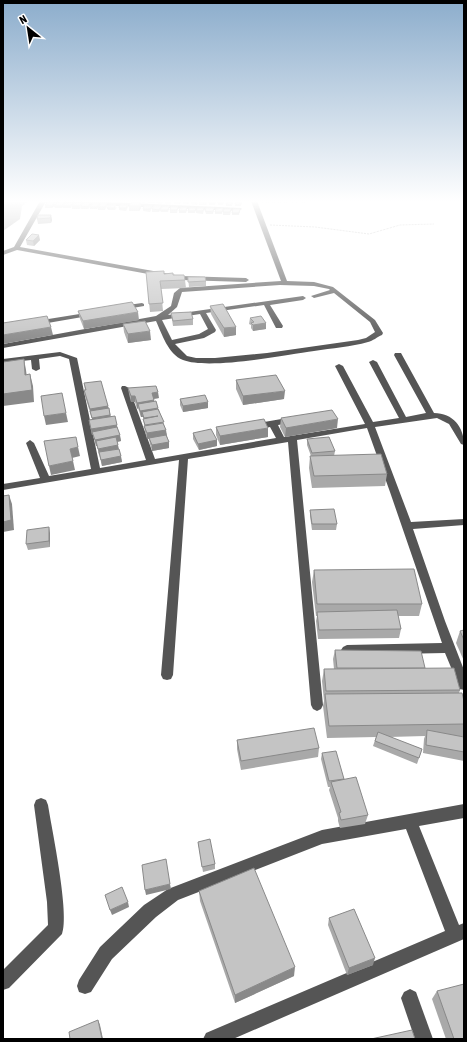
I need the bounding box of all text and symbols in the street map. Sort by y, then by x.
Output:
north arrow [8,8,48,48]
text: N [17,13,29,26]

